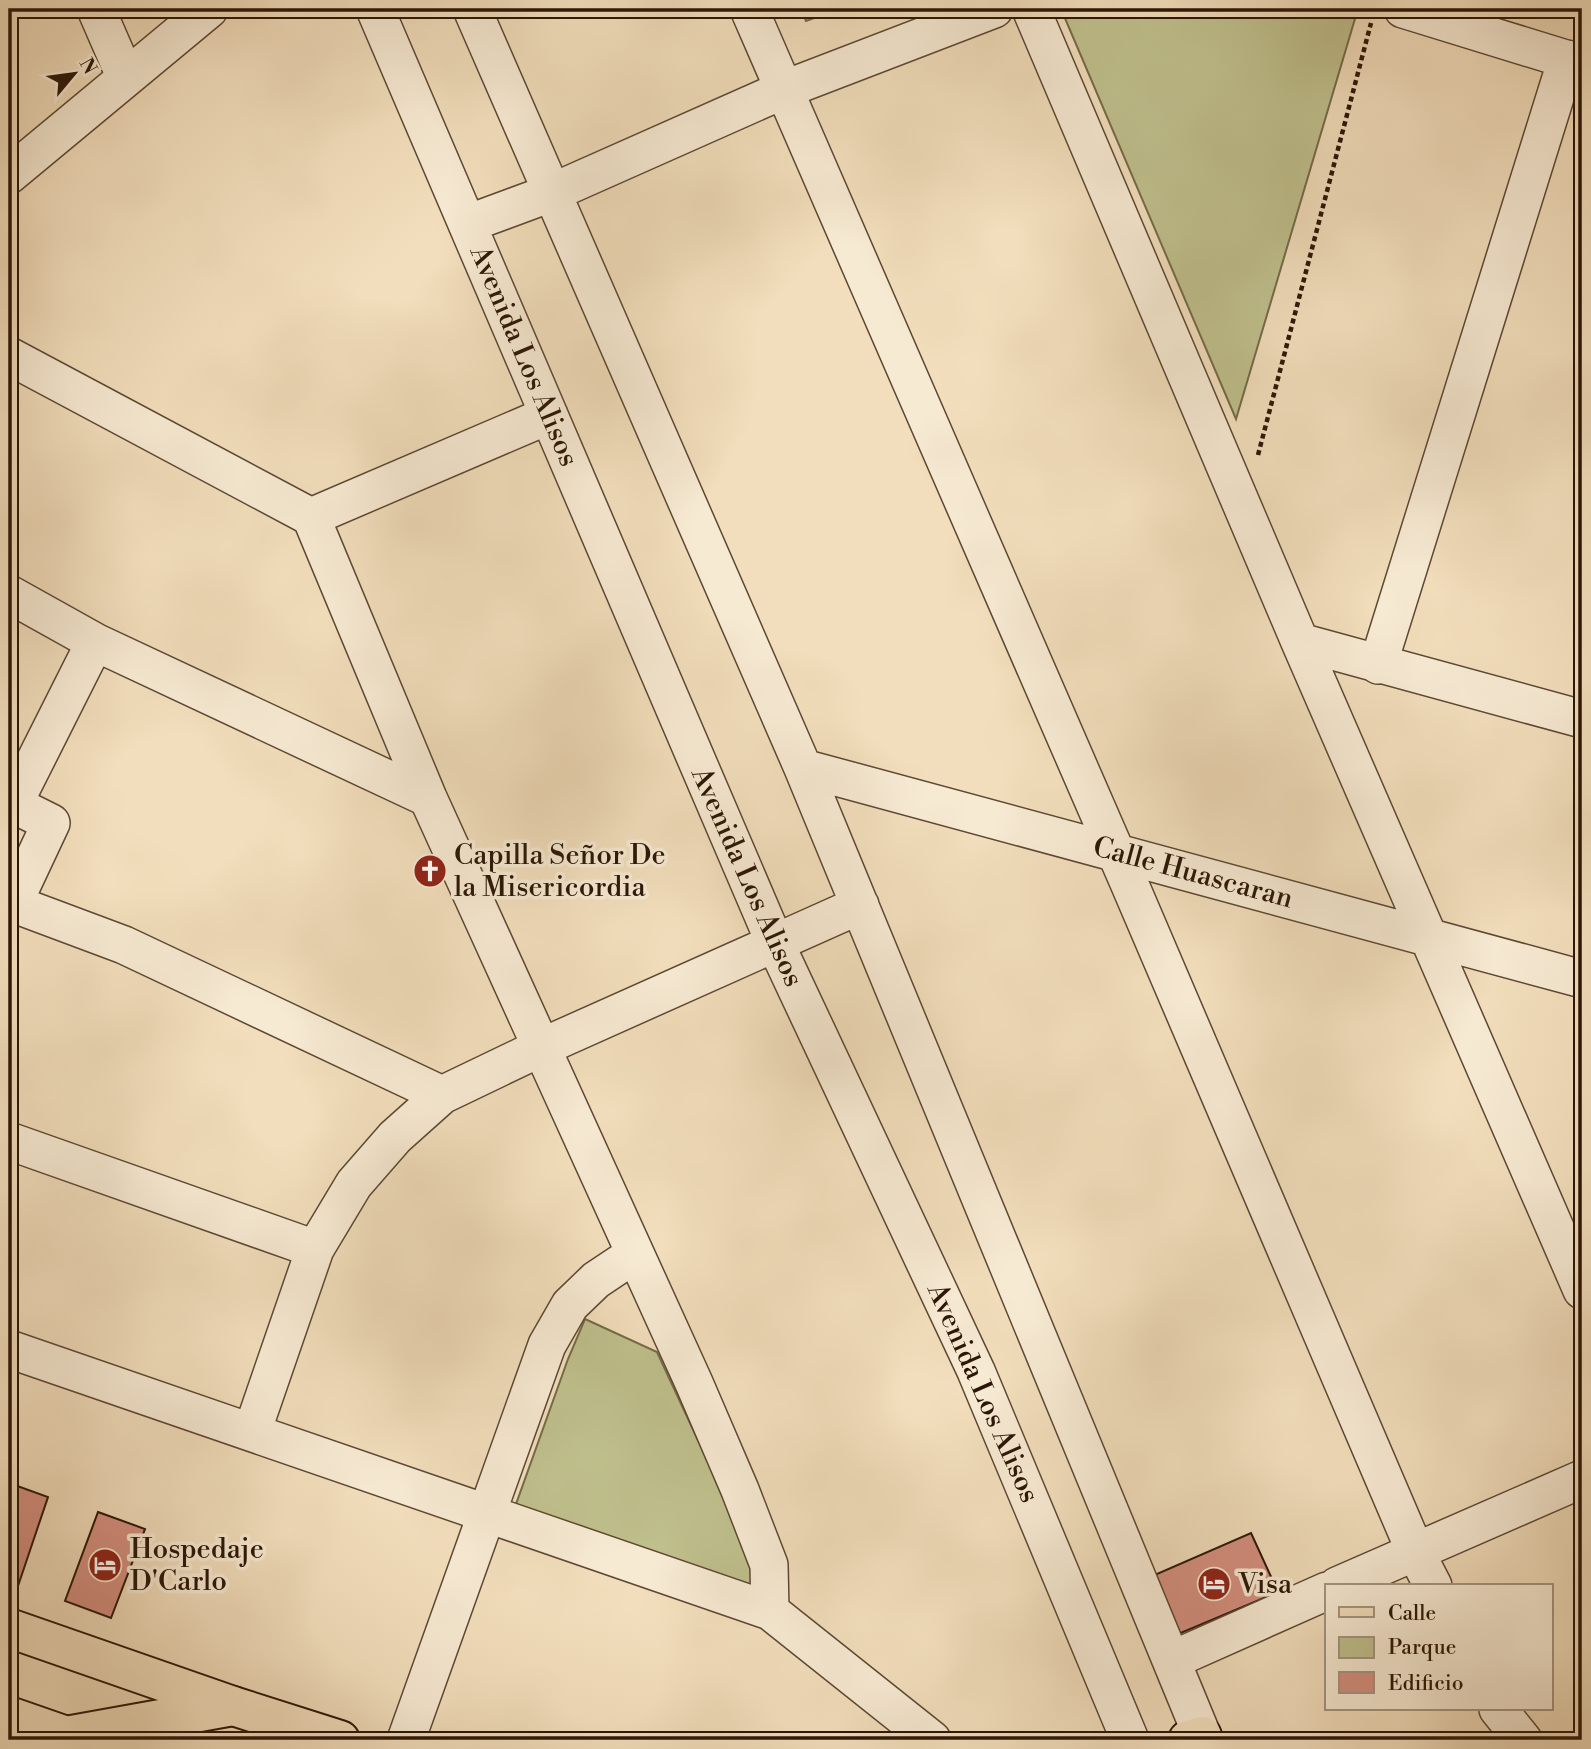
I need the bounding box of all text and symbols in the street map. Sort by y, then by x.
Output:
north arrow [38,38,108,108]
text: N [74,54,102,79]
street label: Avenida Los Alisos [461,239,586,472]
street label: Avenida Los Alisos [682,761,811,992]
street label: Calle Huascaran [1089,829,1297,917]
place label: Capilla Señor De la Misericordia [454,838,666,905]
church icon: Capilla Señor De la Misericordia [411,852,449,890]
street label: Avenida Los Alisos [918,1277,1047,1508]
place label: Hospedaje D'Carlo [130,1532,264,1599]
hotel icon: Hospedaje D'Carlo [86,1546,124,1584]
hotel icon: Visa [1195,1565,1233,1603]
place label: Visa [1237,1567,1293,1602]
legend [1325,1584,1552,1710]
text: Calle [1388,1601,1436,1627]
text: Parque [1388,1635,1456,1661]
text: Edificio [1388,1671,1464,1697]

